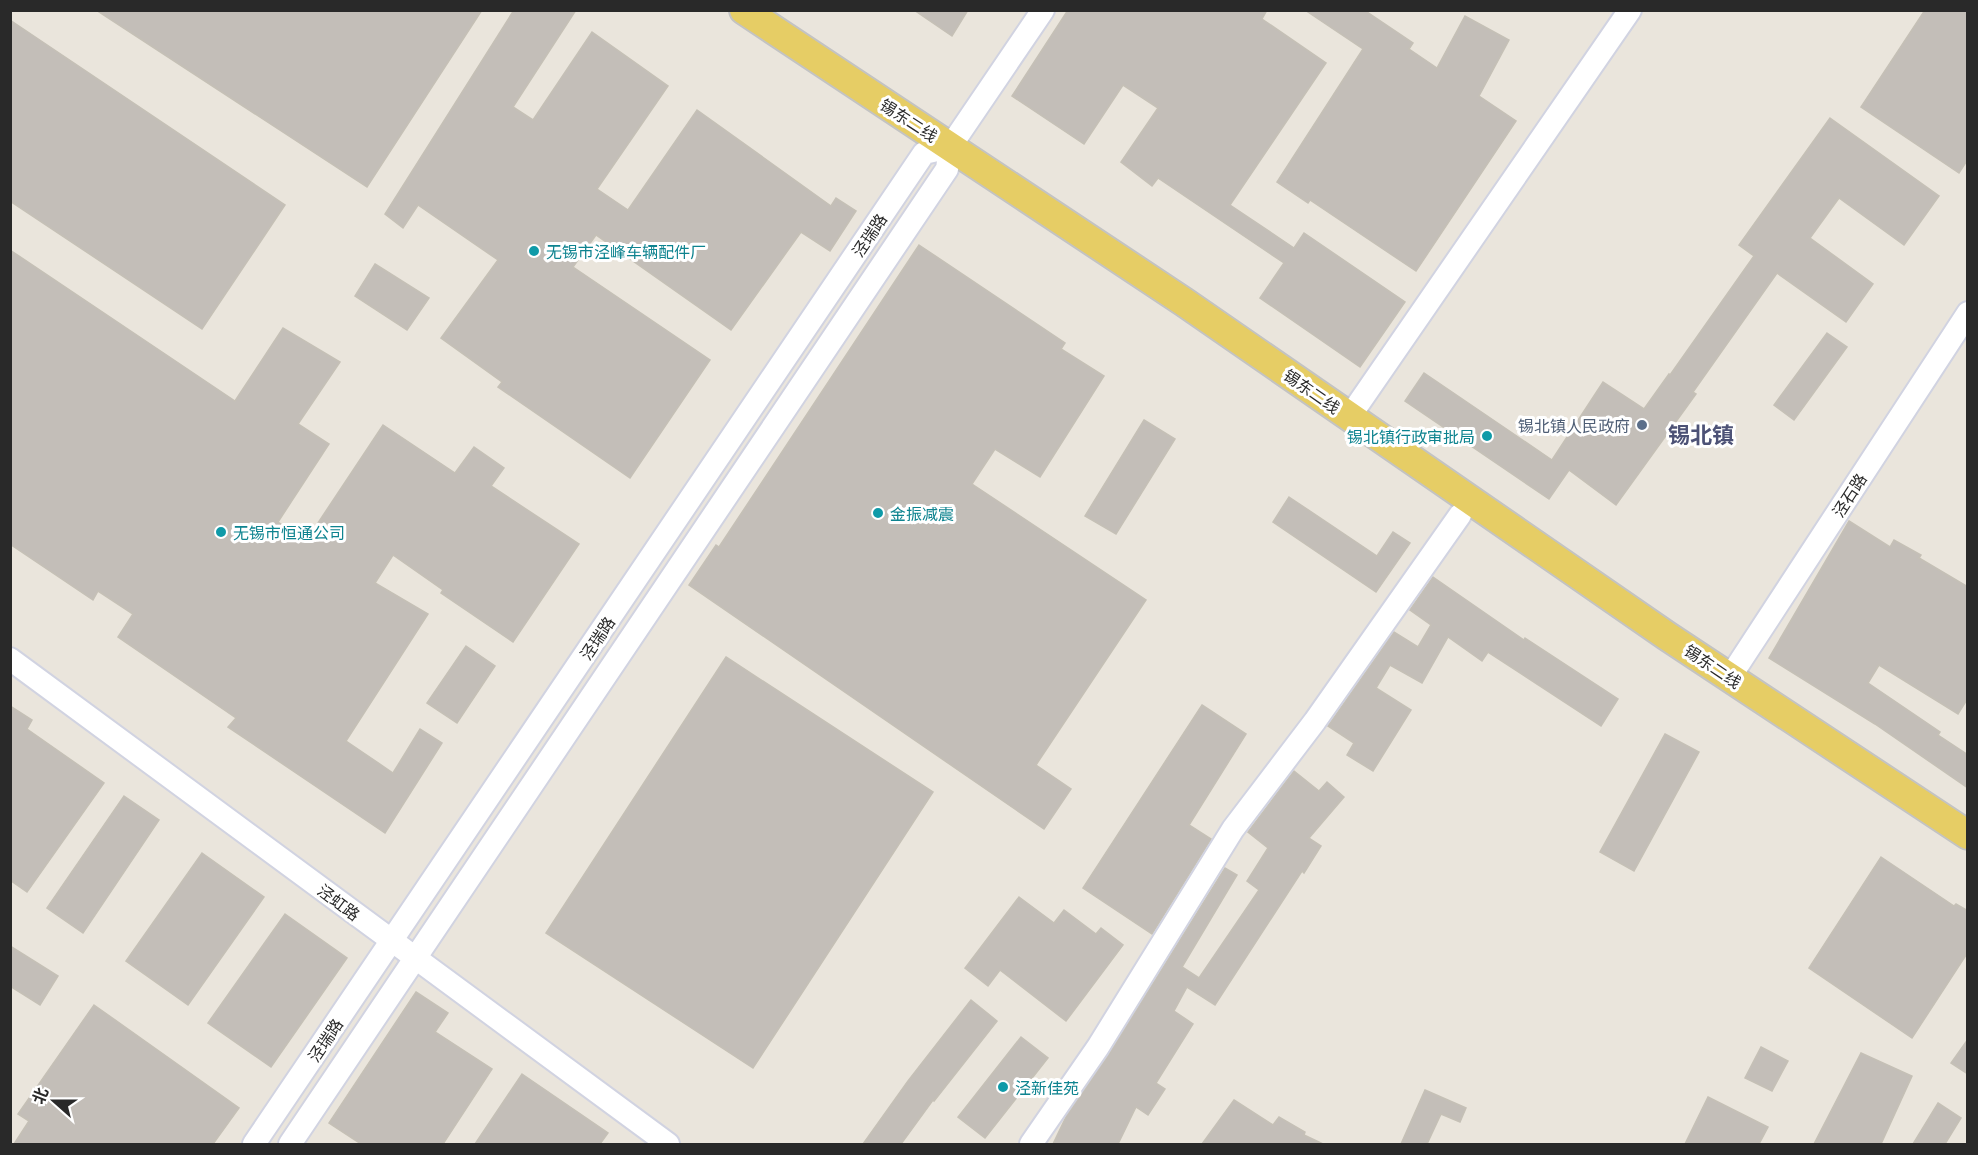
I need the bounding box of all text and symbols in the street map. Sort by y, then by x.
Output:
street label: 锡东二线 [877,95,941,145]
street label: 泾瑞路 [848,210,890,260]
place label: 无锡市泾峰车辆配件厂 [546,242,706,261]
marker: 无锡市泾峰车辆配件厂 [527,244,541,258]
street label: 锡东二线 [1280,365,1344,417]
place label: 锡北镇人民政府 [1518,416,1630,435]
marker: 锡北镇人民政府 [1635,418,1649,432]
district label: 锡北镇 [1668,421,1734,447]
place label: 锡北镇行政审批局 [1347,427,1475,446]
marker: 锡北镇行政审批局 [1480,429,1494,443]
street label: 泾石路 [1828,470,1870,520]
place label: 金振减震 [890,504,954,523]
marker: 金振减震 [871,506,885,520]
place label: 无锡市恒通公司 [233,523,345,542]
marker: 无锡市恒通公司 [214,525,228,539]
street label: 泾瑞路 [576,613,618,663]
street label: 锡东二线 [1681,640,1745,692]
street label: 泾虹路 [314,880,364,924]
street label: 泾瑞路 [304,1015,346,1065]
north arrow [24,1071,84,1131]
place label: 泾新佳苑 [1015,1078,1079,1097]
marker: 泾新佳苑 [996,1080,1010,1094]
text: 北 [28,1085,51,1106]

